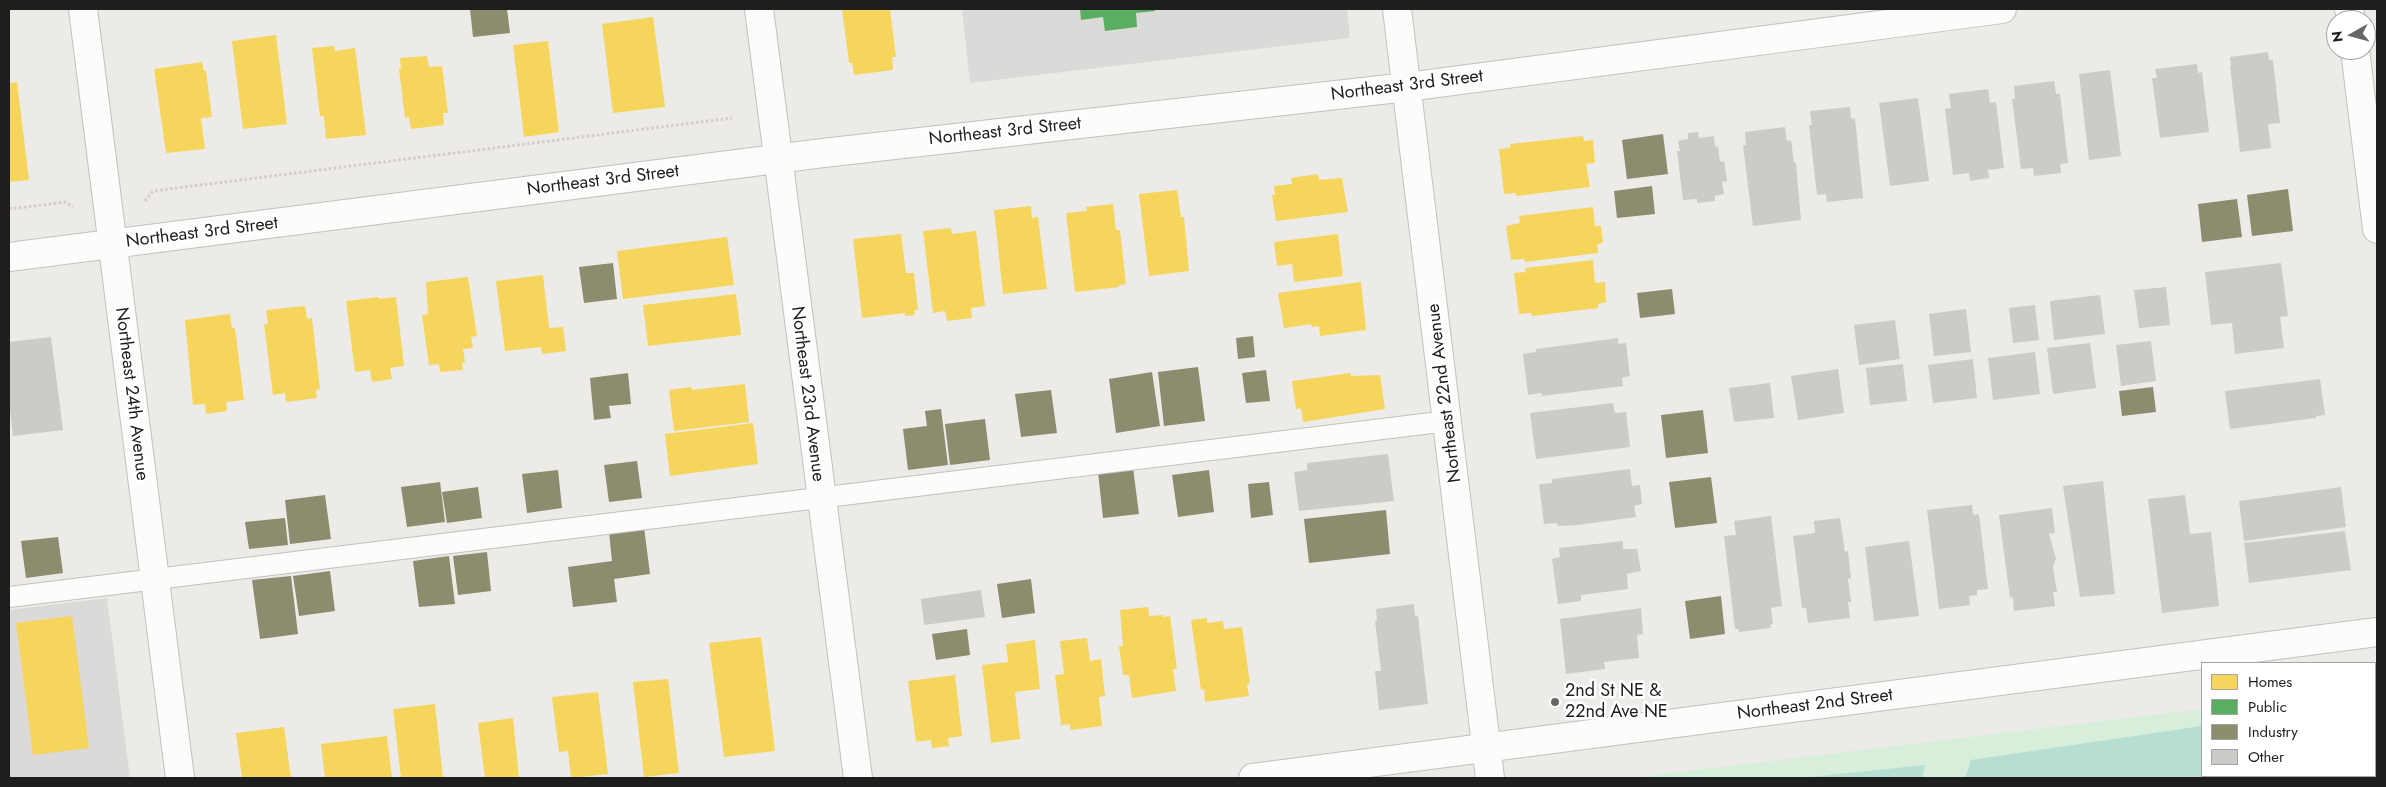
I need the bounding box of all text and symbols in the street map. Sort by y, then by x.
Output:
north arrow [2326,10,2376,60]
text: N [2327,30,2348,43]
street label: Northeast 3rd Street [1330,66,1484,106]
street label: Northeast 3rd Street [928,113,1082,151]
street label: Northeast 3rd Street [526,161,680,201]
street label: Northeast 3rd Street [125,213,279,253]
street label: Northeast 22nd Avenue [1423,302,1467,484]
street label: Northeast 23rd Avenue [786,305,828,483]
street label: Northeast 24th Avenue [110,306,152,482]
legend [2201,662,2376,777]
text: Homes [2248,671,2292,693]
place label: 2nd St NE & 22nd Ave NE [1565,681,1668,724]
street label: Northeast 2nd Street [1736,685,1894,725]
marker: 2nd St NE & 22nd Ave NE [1549,696,1561,708]
text: Public [2248,696,2287,718]
text: Industry [2248,721,2298,743]
text: Other [2248,746,2284,768]

